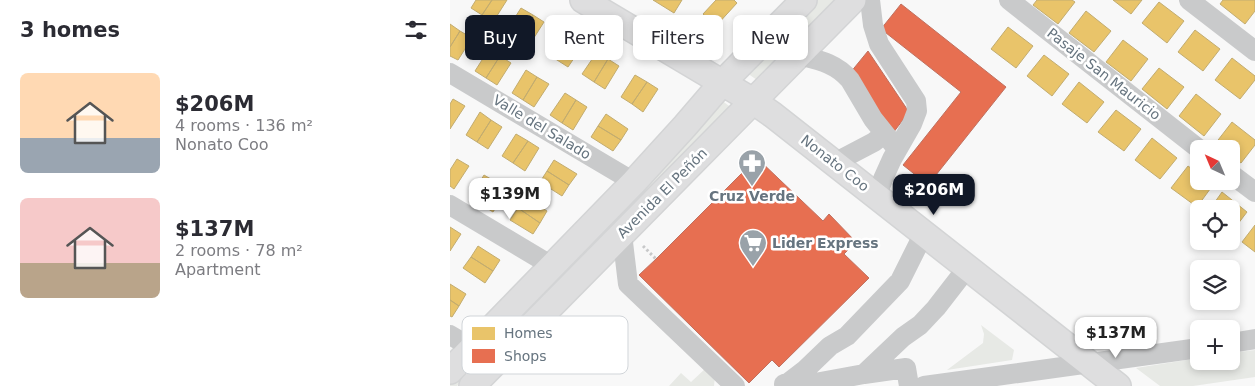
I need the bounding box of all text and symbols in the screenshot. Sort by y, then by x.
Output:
chip: Buy [465,15,535,60]
chip: Rent [545,15,623,60]
chip: Filters [633,15,723,60]
chip: New [733,15,808,60]
icon: filters [402,16,430,44]
text: 3 homes [20,18,120,42]
street label: Pasaje San Mauricio [1044,25,1164,123]
text: $206M [175,92,254,116]
street label: Valle del Salado [490,92,594,162]
icon: home [60,93,120,153]
text: 4 rooms · 136 m² [175,116,313,135]
street label: Nonato Coo [798,131,872,195]
text: Nonato Coo [175,135,269,154]
north arrow [1190,140,1240,190]
map controls [1190,140,1240,370]
street label: Avenida El Peñón [614,145,710,241]
pharmacy icon: Cruz Verde [737,148,767,187]
pin: $206M [899,174,969,216]
pin: $139M [475,178,545,220]
text: $206M [904,180,964,199]
text: $139M [480,184,540,203]
place label: Cruz Verde [709,188,795,204]
button: locate [1190,200,1240,250]
text: $137M [175,217,254,241]
icon: home [60,218,120,278]
supermarket icon: Lider Express [738,228,768,267]
place label: Lider Express [772,235,879,251]
text: 2 rooms · 78 m² [175,241,303,260]
text: Apartment [175,260,261,279]
button: layers [1190,260,1240,310]
legend [462,316,628,374]
pin: $137M [1081,316,1151,359]
button: + [1190,320,1240,370]
text: $137M [1086,323,1146,342]
text: Homes [504,325,553,341]
text: Shops [504,348,547,364]

